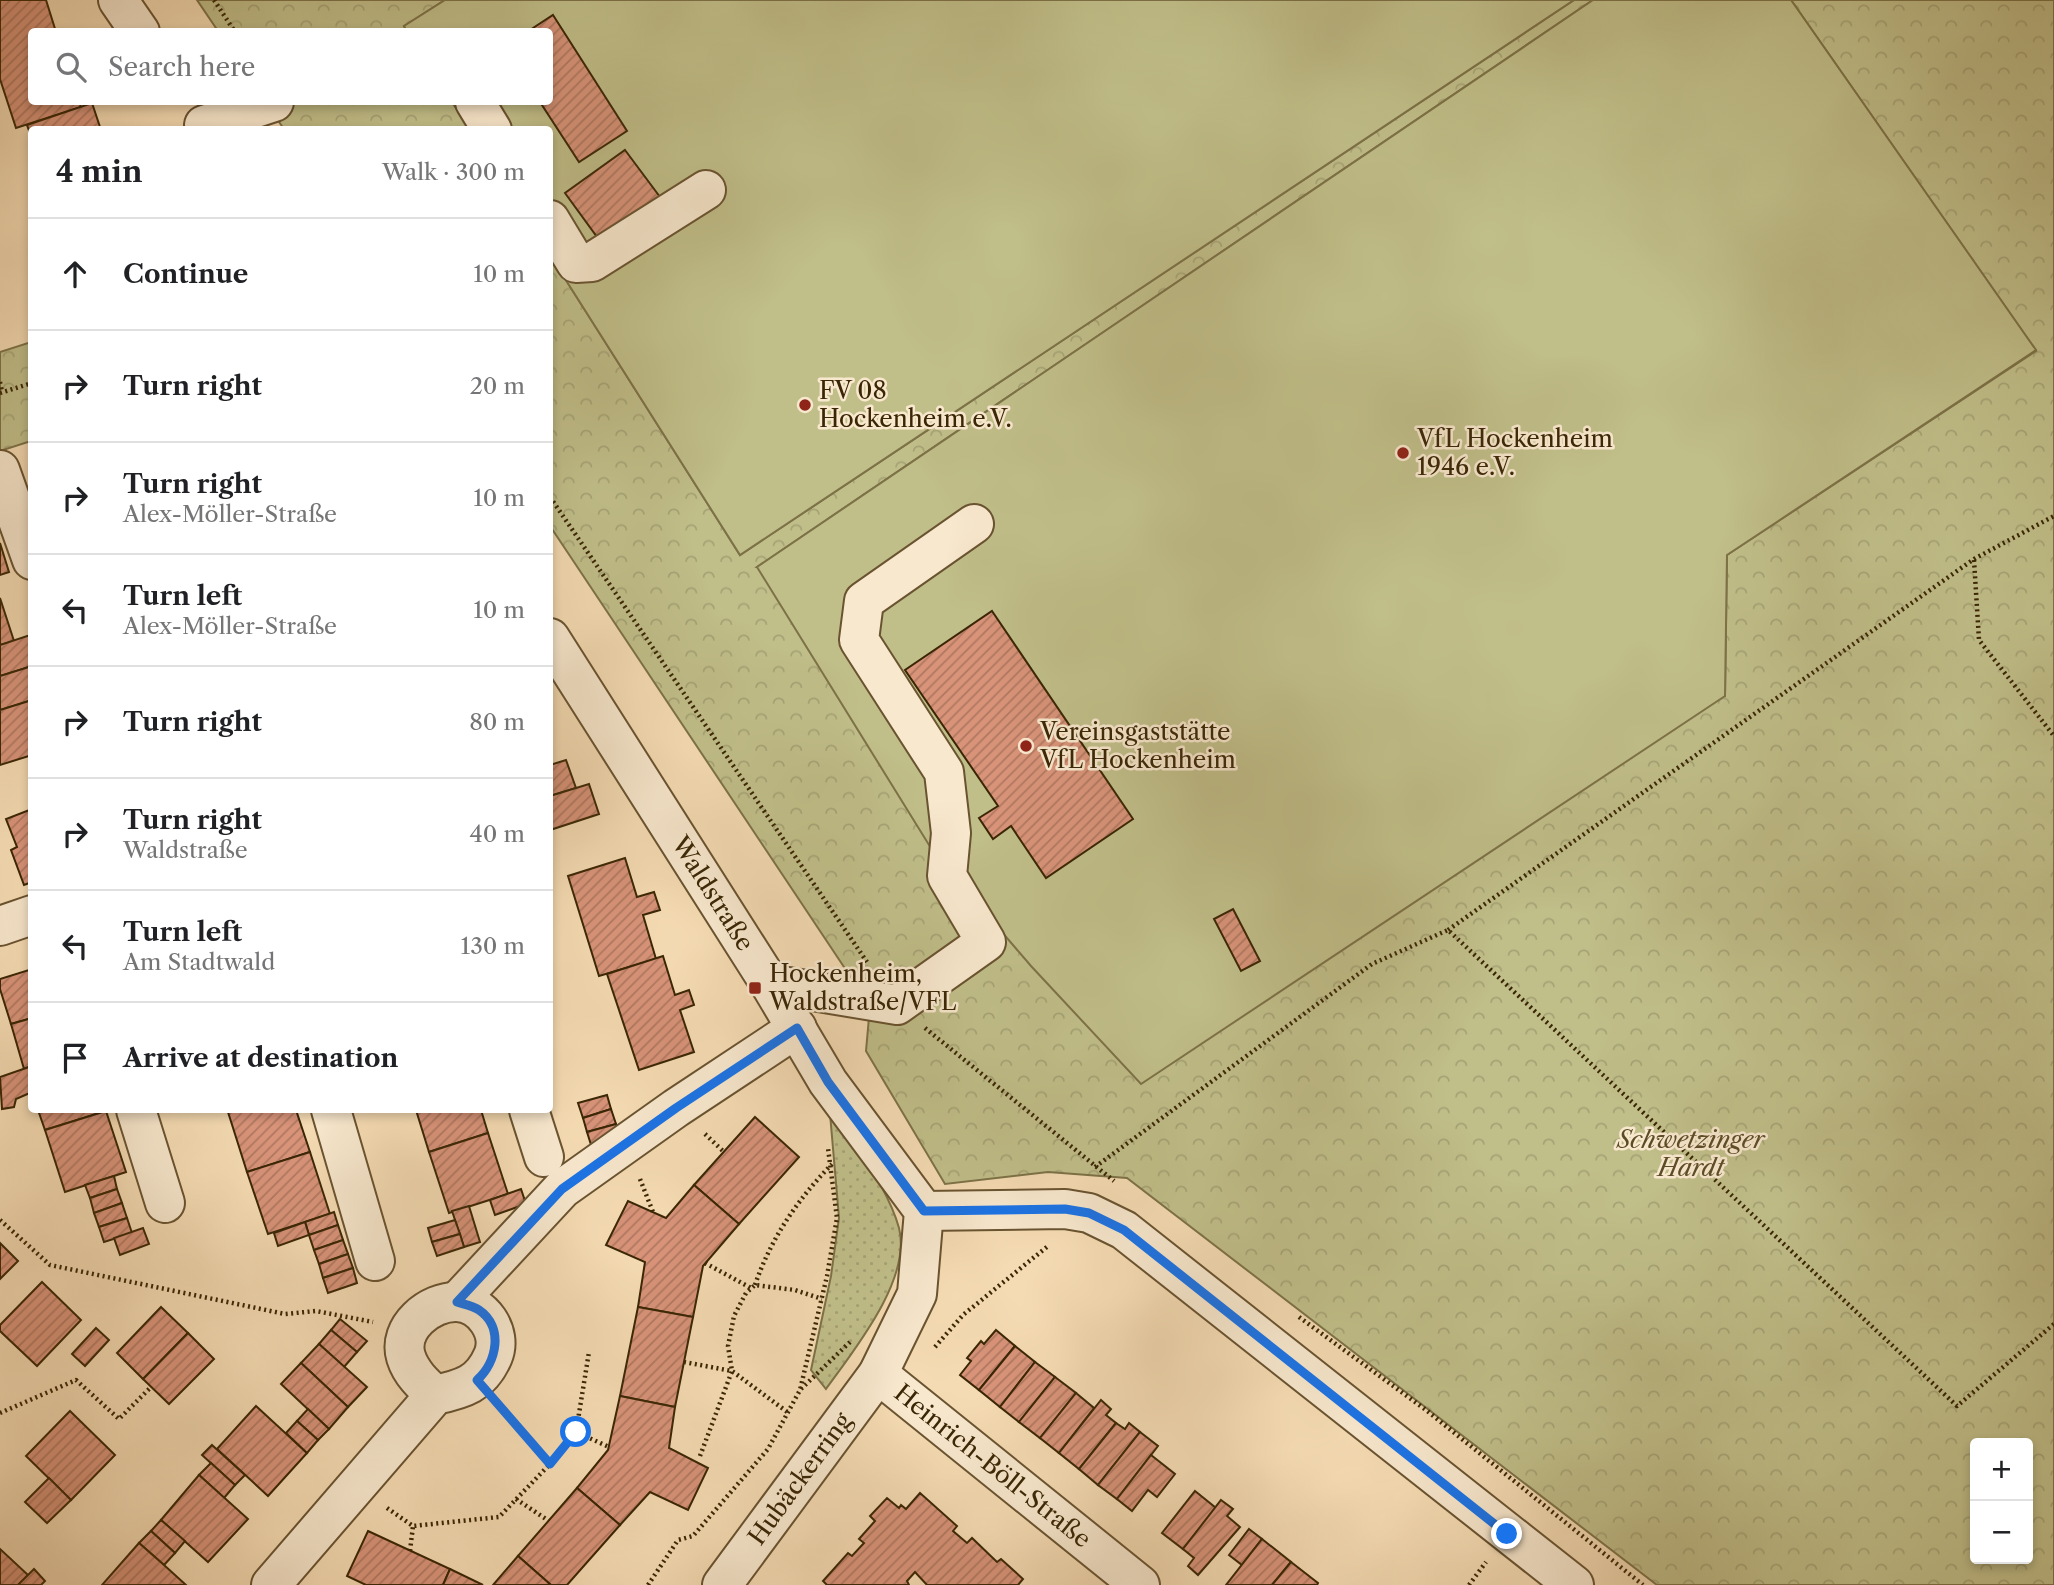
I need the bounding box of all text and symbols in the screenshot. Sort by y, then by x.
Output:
search box [28,28,553,105]
icon: search [52,48,90,86]
text: Search here [108,51,255,83]
text: 4 min [56,153,142,190]
text: Walk · 300 m [382,158,525,186]
icon: ahead [56,255,94,293]
text: Continue [123,258,248,290]
text: 10 m [473,260,525,288]
icon: right [56,367,94,405]
text: Turn right [123,370,262,402]
text: 20 m [470,372,525,400]
place label: FV 08 Hockenheim e.V. [819,376,1012,433]
marker: FV 08 Hockenheim e.V. [797,397,813,413]
place label: VfL Hockenheim 1946 e.V. [1416,424,1613,481]
marker: VfL Hockenheim 1946 e.V. [1395,445,1411,461]
text: Turn right [123,468,262,500]
icon: right [56,479,94,517]
text: 10 m [473,484,525,512]
text: Alex-Möller-Straße [123,500,337,528]
text: Turn left [123,580,242,612]
icon: left [56,591,94,629]
text: 10 m [473,596,525,624]
text: Alex-Möller-Straße [123,612,337,640]
icon: right [56,703,94,741]
text: Turn right [123,706,262,738]
text: 80 m [469,708,525,736]
place label: Vereinsgaststätte VfL Hockenheim [1039,717,1236,774]
marker: Vereinsgaststätte VfL Hockenheim [1018,738,1034,754]
text: Turn right [123,804,262,836]
icon: right [56,815,94,853]
text: 40 m [470,820,525,848]
street label: Waldstraße [665,830,760,956]
text: Waldstraße [123,836,248,864]
text: Turn left [123,916,242,948]
icon: left [56,927,94,965]
text: 130 m [461,932,525,960]
text: Am Stadtwald [123,948,275,976]
place label: Hockenheim, Waldstraße/VFL [768,959,957,1016]
marker: Hockenheim, Waldstraße/VFL [747,980,763,996]
icon: arrive [56,1039,94,1077]
text: Arrive at destination [123,1042,398,1074]
park label: Schwetzinger Hardt [1615,1125,1766,1182]
street label: Heinrich-Böll-Straße [889,1378,1097,1554]
street label: Hubäckerring [742,1407,857,1550]
route start [560,1416,591,1447]
map controls [1970,1438,2033,1564]
button: + [1970,1438,2033,1501]
button: − [1970,1501,2033,1564]
route end [1491,1518,1522,1549]

